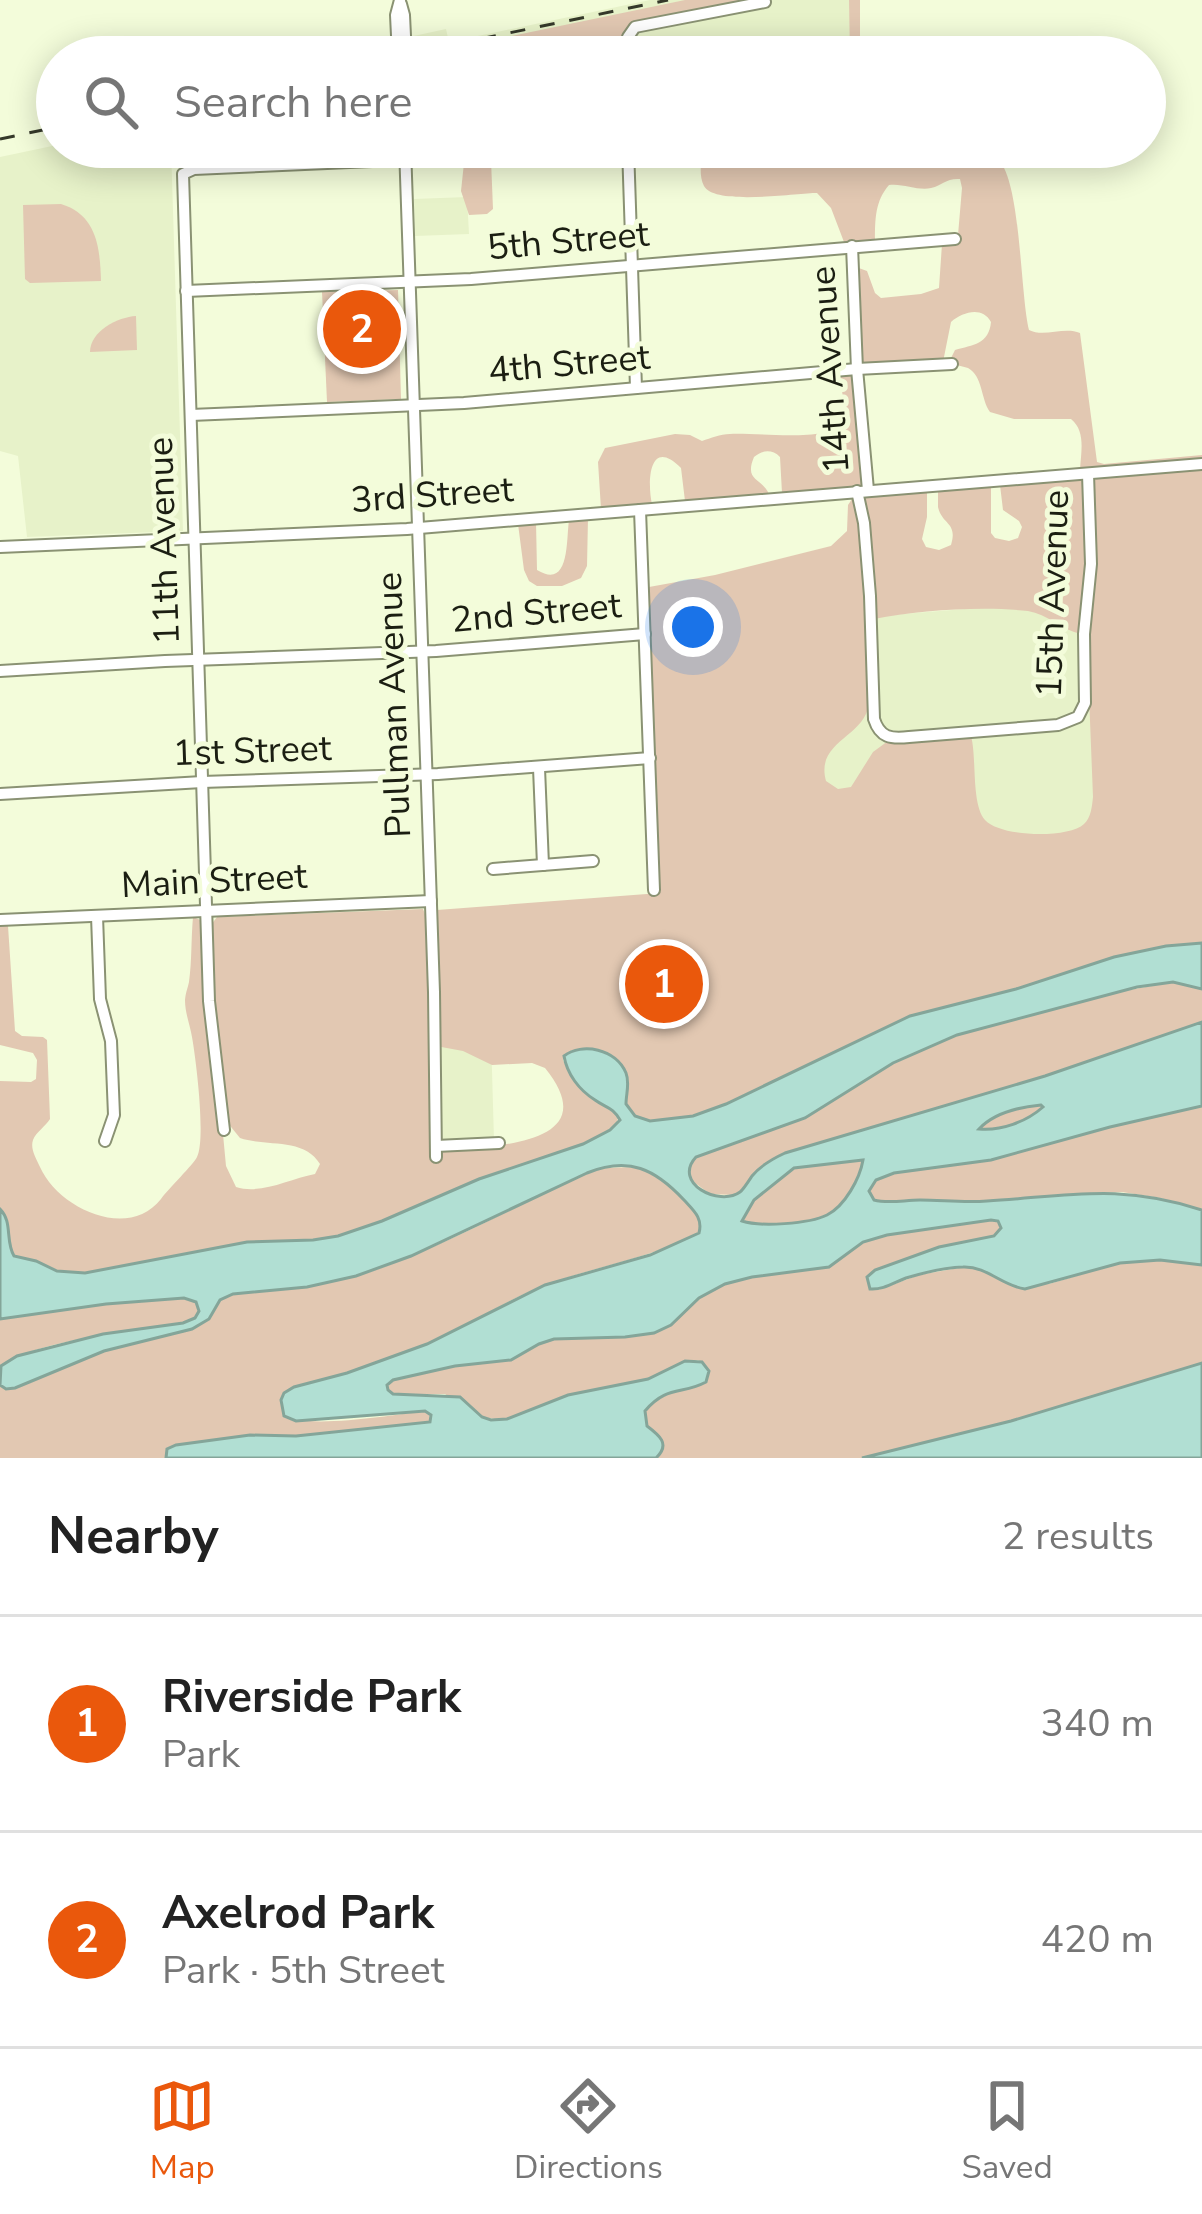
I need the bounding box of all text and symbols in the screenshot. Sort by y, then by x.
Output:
search box [36,36,1166,168]
icon: search [78,69,144,135]
text: Search here [174,72,413,133]
street label: 5th Street [485,209,651,272]
street label: 14th Avenue [798,265,862,475]
pin: 2 [323,284,401,374]
street label: 4th Street [486,332,652,395]
street label: 11th Avenue [136,436,192,646]
street label: 3rd Street [349,465,515,525]
street label: 15th Avenue [1025,489,1081,699]
street label: Pullman Avenue [365,571,423,839]
street label: 2nd Street [449,581,623,645]
your location [663,597,723,657]
street label: 1st Street [172,724,333,778]
street label: Main Street [120,852,309,910]
pin: 1 [625,939,703,1029]
text: Nearby [48,1501,219,1571]
text: 2 results [1002,1510,1154,1563]
text: Riverside Park [162,1667,461,1728]
text: 1 [75,1697,99,1750]
text: 340 m [1040,1697,1154,1750]
text: Park [162,1728,240,1781]
text: Axelrod Park [162,1883,434,1944]
text: 2 [75,1913,99,1966]
text: 420 m [1040,1913,1154,1966]
text: Park · 5th Street [162,1944,444,1997]
tab: Map [149,2073,215,2190]
tab: Directions [514,2073,663,2190]
tab: Saved [961,2073,1053,2190]

